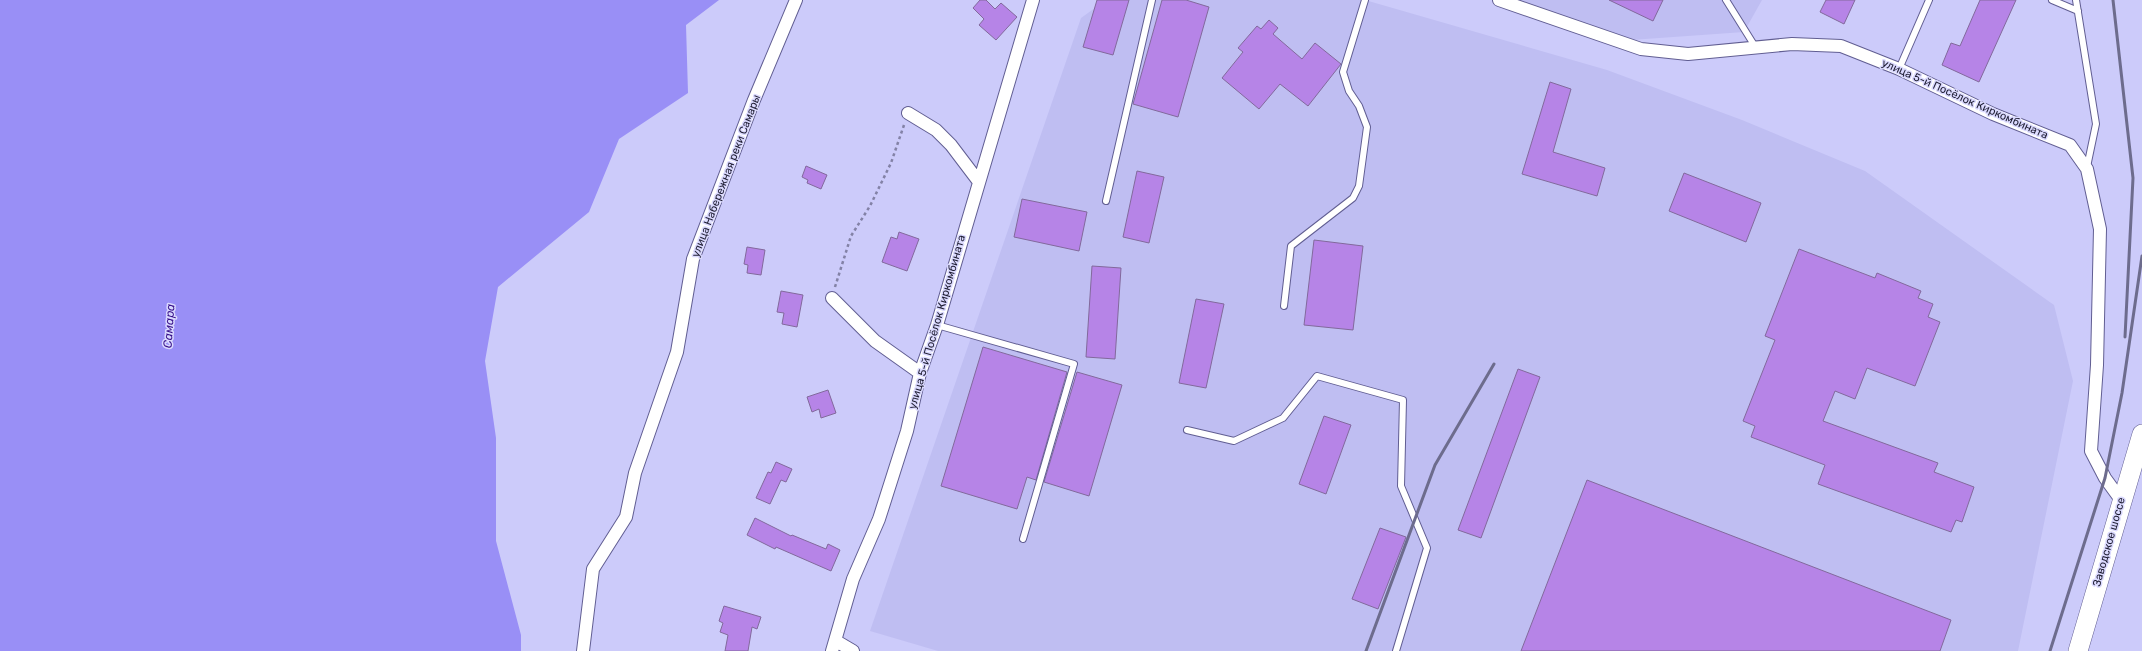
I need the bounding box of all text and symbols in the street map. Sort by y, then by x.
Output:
street label: улица 5-й Посёлок Киркомбината [1880,56,2050,142]
street label: улица Набережная реки Самары [689,93,763,259]
street label: улица 5-й Посёлок Киркомбината [906,233,968,411]
water label: Самара [160,303,178,349]
street label: Заводское шоссе [2090,496,2128,588]

